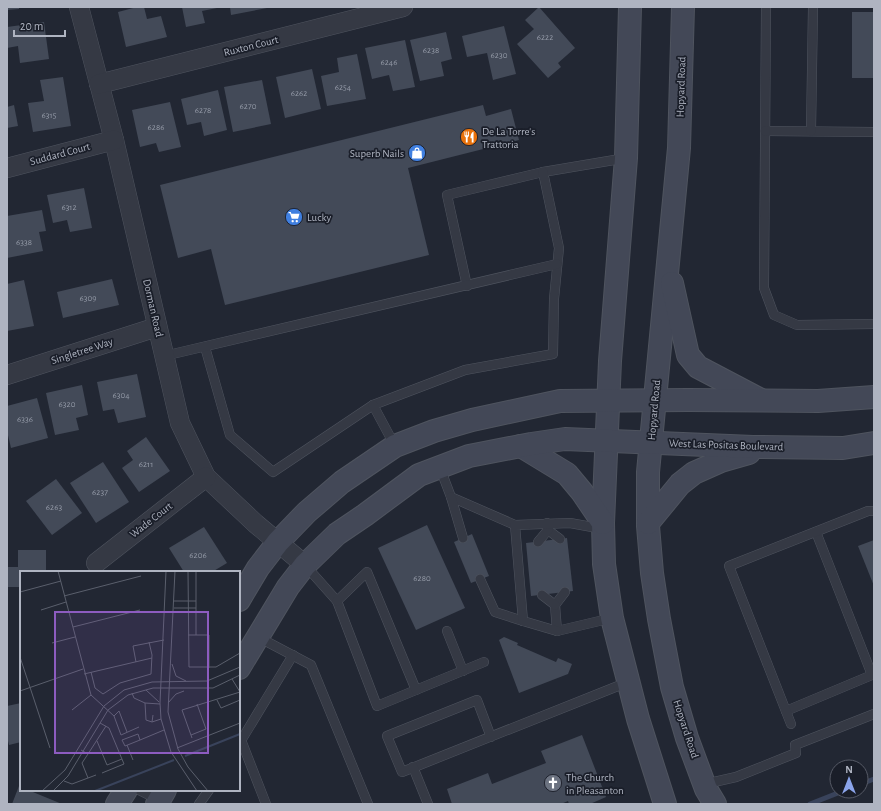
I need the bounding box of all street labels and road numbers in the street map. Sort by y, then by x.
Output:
street label: Ruxton Court [223,34,280,58]
street label: Hopyard Road [674,56,688,117]
street label: Suddard Court [29,141,92,167]
street label: Dorman Road [141,278,165,338]
street label: Singletree Way [50,336,115,366]
street label: Hopyard Road [646,379,662,441]
street label: West Las Positas Boulevard [669,438,784,453]
street label: Wade Court [128,500,175,540]
street label: Hopyard Road [671,698,701,760]

